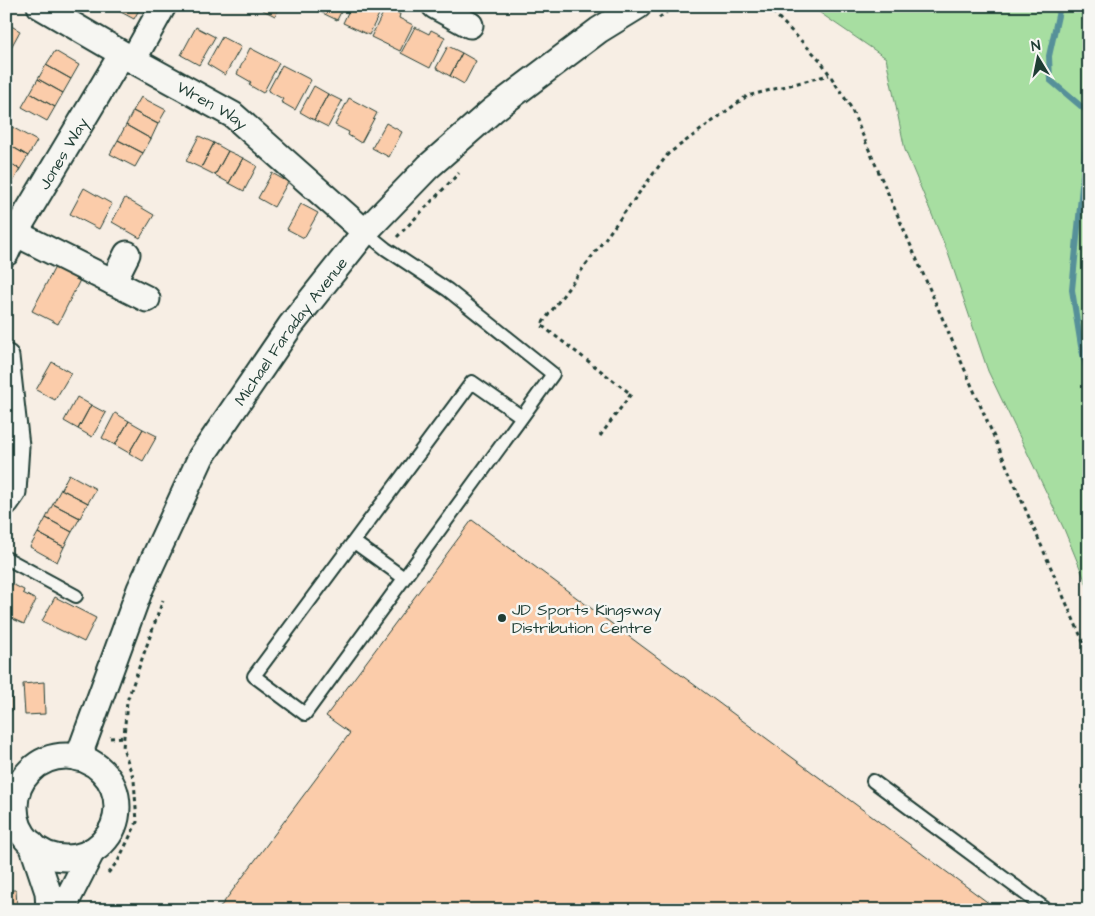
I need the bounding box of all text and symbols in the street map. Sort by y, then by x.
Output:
north arrow [1012,32,1062,82]
text: N [1030,36,1042,57]
street label: Wren Way [173,76,252,136]
street label: Jones Way [34,113,95,194]
street label: Michael Faraday Avenue [229,252,353,410]
place label: JD Sports Kingsway Distribution Centre [512,599,662,639]
marker: JD Sports Kingsway Distribution Centre [496,612,508,624]

